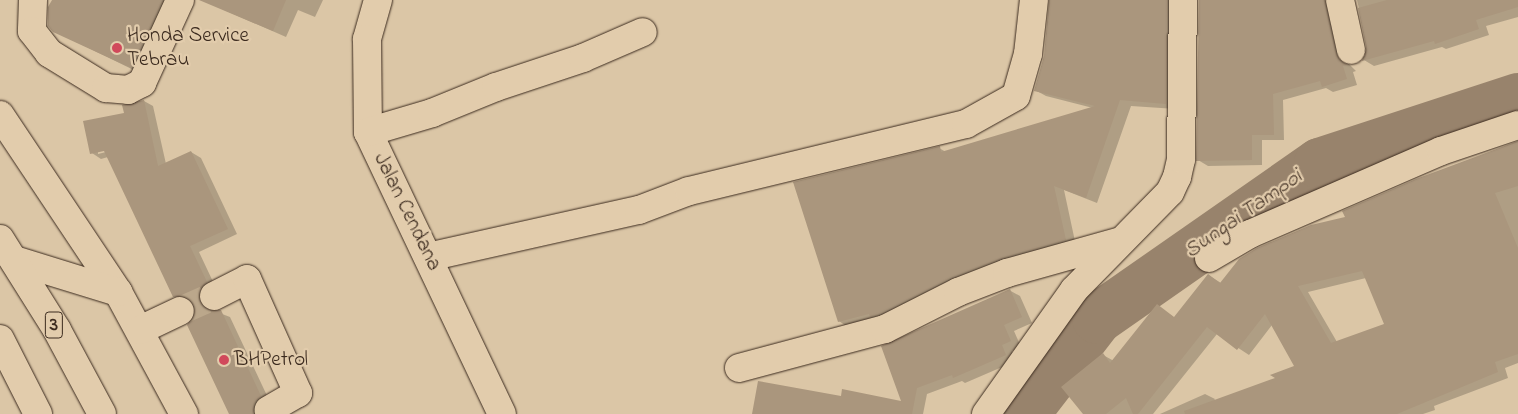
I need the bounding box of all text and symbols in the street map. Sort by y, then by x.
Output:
place label: Honda Service Tebrau [127,23,249,73]
marker: Honda Service Tebrau [111,42,123,54]
street label: Jalan Cendana [368,149,446,275]
water label: Sungai Tampoi [1180,165,1308,265]
road number: 3 [44,308,64,342]
place label: BHPetrol [234,347,308,373]
marker: BHPetrol [218,354,230,366]

